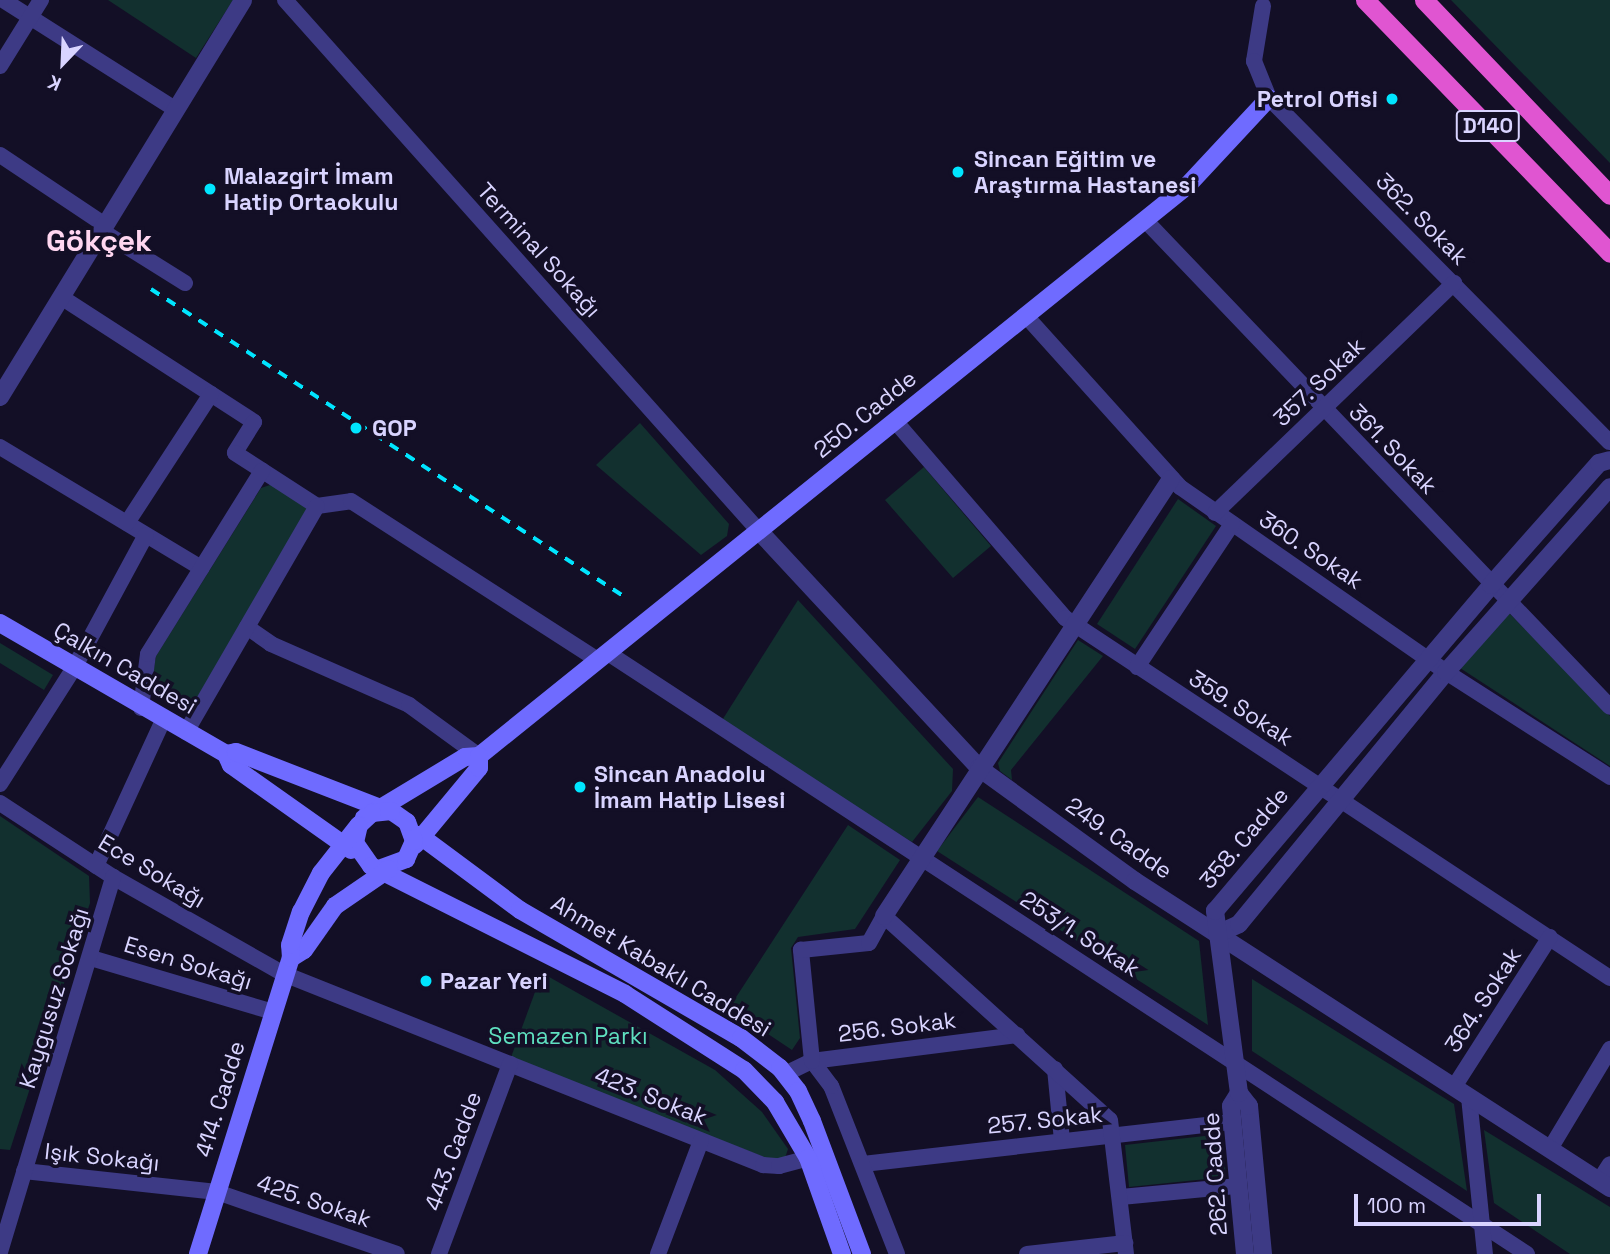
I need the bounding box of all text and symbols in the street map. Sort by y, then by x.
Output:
north arrow [28,28,98,98]
text: K [44,69,65,97]
place label: Petrol Ofisi [1257,85,1378,113]
marker: Petrol Ofisi [1384,91,1400,107]
road number: D140 [1455,108,1521,144]
place label: Sincan Eğitim ve Araştırma Hastanesi [974,145,1196,199]
place label: Malazgirt İmam Hatip Ortaokulu [224,162,398,216]
marker: Sincan Eğitim ve Araştırma Hastanesi [948,162,968,182]
street label: 362. Sokak [1370,167,1474,271]
street label: Terminal Sokağı [471,177,607,323]
marker: Malazgirt İmam Hatip Ortaokulu [202,181,218,197]
district label: Gökçek [46,223,152,259]
street label: 357. Sokak [1267,332,1371,432]
street label: 250. Cadde [808,364,922,464]
street label: 361. Sokak [1343,398,1443,500]
place label: GOP [372,414,417,442]
marker: GOP [346,418,366,438]
street label: 360. Sokak [1253,505,1369,595]
street label: Çalkın Caddesi [49,616,201,720]
street label: 359. Sokak [1183,664,1299,752]
place label: Sincan Anadolu İmam Hatip Lisesi [594,760,785,814]
marker: Sincan Anadolu İmam Hatip Lisesi [572,779,588,795]
street label: 358. Cadde [1193,781,1295,895]
street label: 249. Cadde [1060,791,1178,885]
street label: Ece Sokağı [93,828,211,914]
street label: 253/1. Sokak [1015,885,1145,983]
street label: Ahmet Kabaklı Caddesi [546,889,776,1043]
street label: Kaygusuz Sokağı [13,904,95,1092]
street label: Esen Sokağı [121,930,255,996]
street label: 364. Sokak [1439,942,1527,1058]
place label: Pazar Yeri [440,967,548,995]
marker: Pazar Yeri [418,973,434,989]
street label: 256. Sokak [836,1006,958,1048]
park label: Semazen Parkı [488,1022,648,1050]
street label: 414. Cadde [189,1037,251,1161]
street label: 423. Sokak [590,1061,712,1131]
street label: 443. Cadde [419,1087,487,1215]
street label: 257. Sokak [986,1100,1104,1140]
street label: 262. Cadde [1197,1111,1233,1237]
street label: Işık Sokağı [43,1137,161,1177]
street label: 425. Sokak [253,1168,375,1234]
scale bar [1358,1180,1545,1224]
text: 100 m [1367,1192,1426,1219]

